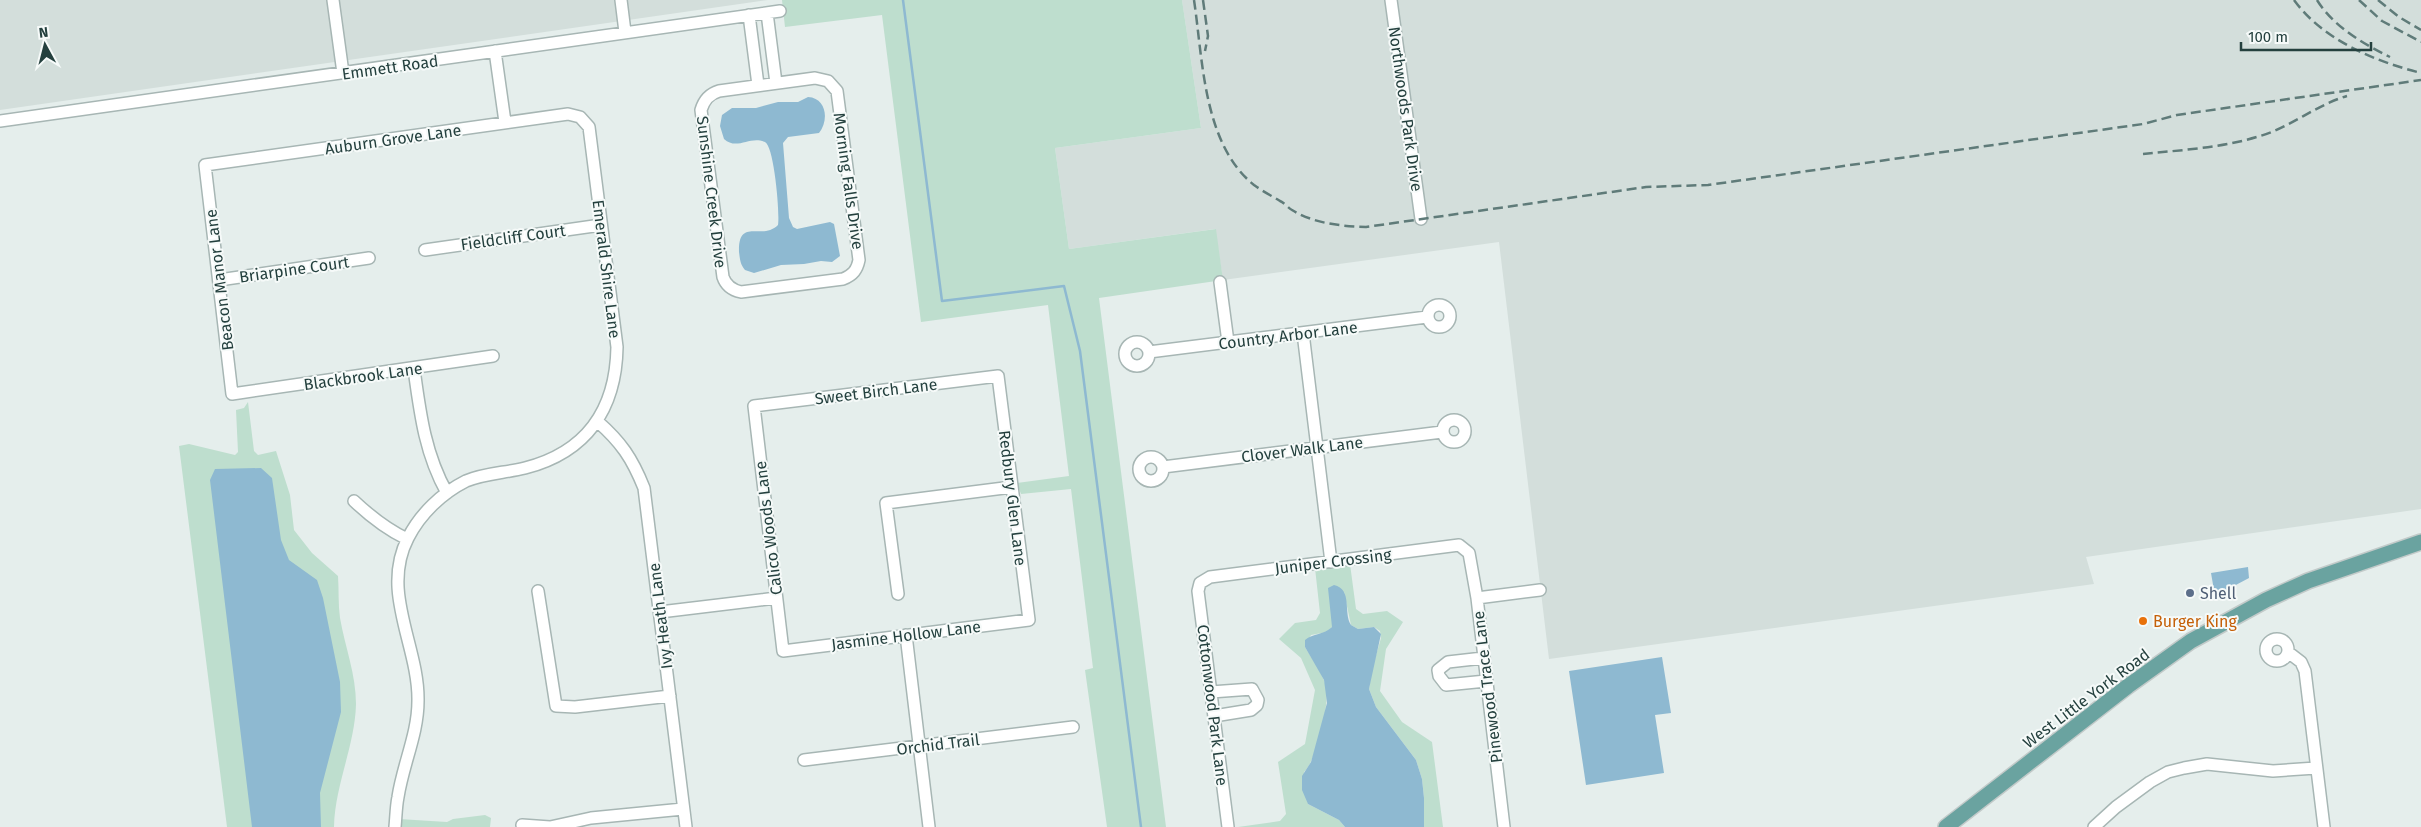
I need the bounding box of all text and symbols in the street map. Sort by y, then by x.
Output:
north arrow [20,20,70,70]
scale bar [2241,20,2371,52]
text: N [38,24,49,42]
street label: Northwoods Park Drive [1385,25,1426,193]
text: 100 m [2248,28,2288,46]
street label: Emmett Road [341,51,440,84]
street label: Morning Falls Drive [830,111,868,251]
street label: Sunshine Creek Drive [693,115,730,269]
street label: Auburn Grove Lane [324,121,462,158]
street label: Emerald Shire Lane [589,199,624,339]
street label: Beacon Manor Lane [201,208,238,352]
street label: Fieldcliff Court [459,221,567,254]
street label: Briarpine Court [238,252,351,287]
street label: Country Arbor Lane [1217,318,1359,353]
street label: Blackbrook Lane [302,359,424,394]
street label: Sweet Birch Lane [814,375,938,408]
street label: Redbury Glen Lane [995,429,1030,567]
street label: Clover Walk Lane [1240,433,1364,466]
street label: Calico Woods Lane [751,460,786,596]
street label: Juniper Crossing [1274,545,1393,578]
street label: Ivy Heath Lane [645,562,676,670]
place label: Shell [2200,584,2237,603]
marker: Shell [2184,587,2196,599]
street label: Pinewood Trace Lane [1469,610,1506,764]
place label: Burger King [2153,612,2237,631]
marker: Burger King [2137,615,2149,627]
street label: Jasmine Hollow Lane [830,617,982,654]
street label: Cottonwood Park Lane [1193,623,1232,787]
street label: West Little York Road [2019,645,2153,752]
street label: Orchid Trail [895,730,981,759]

